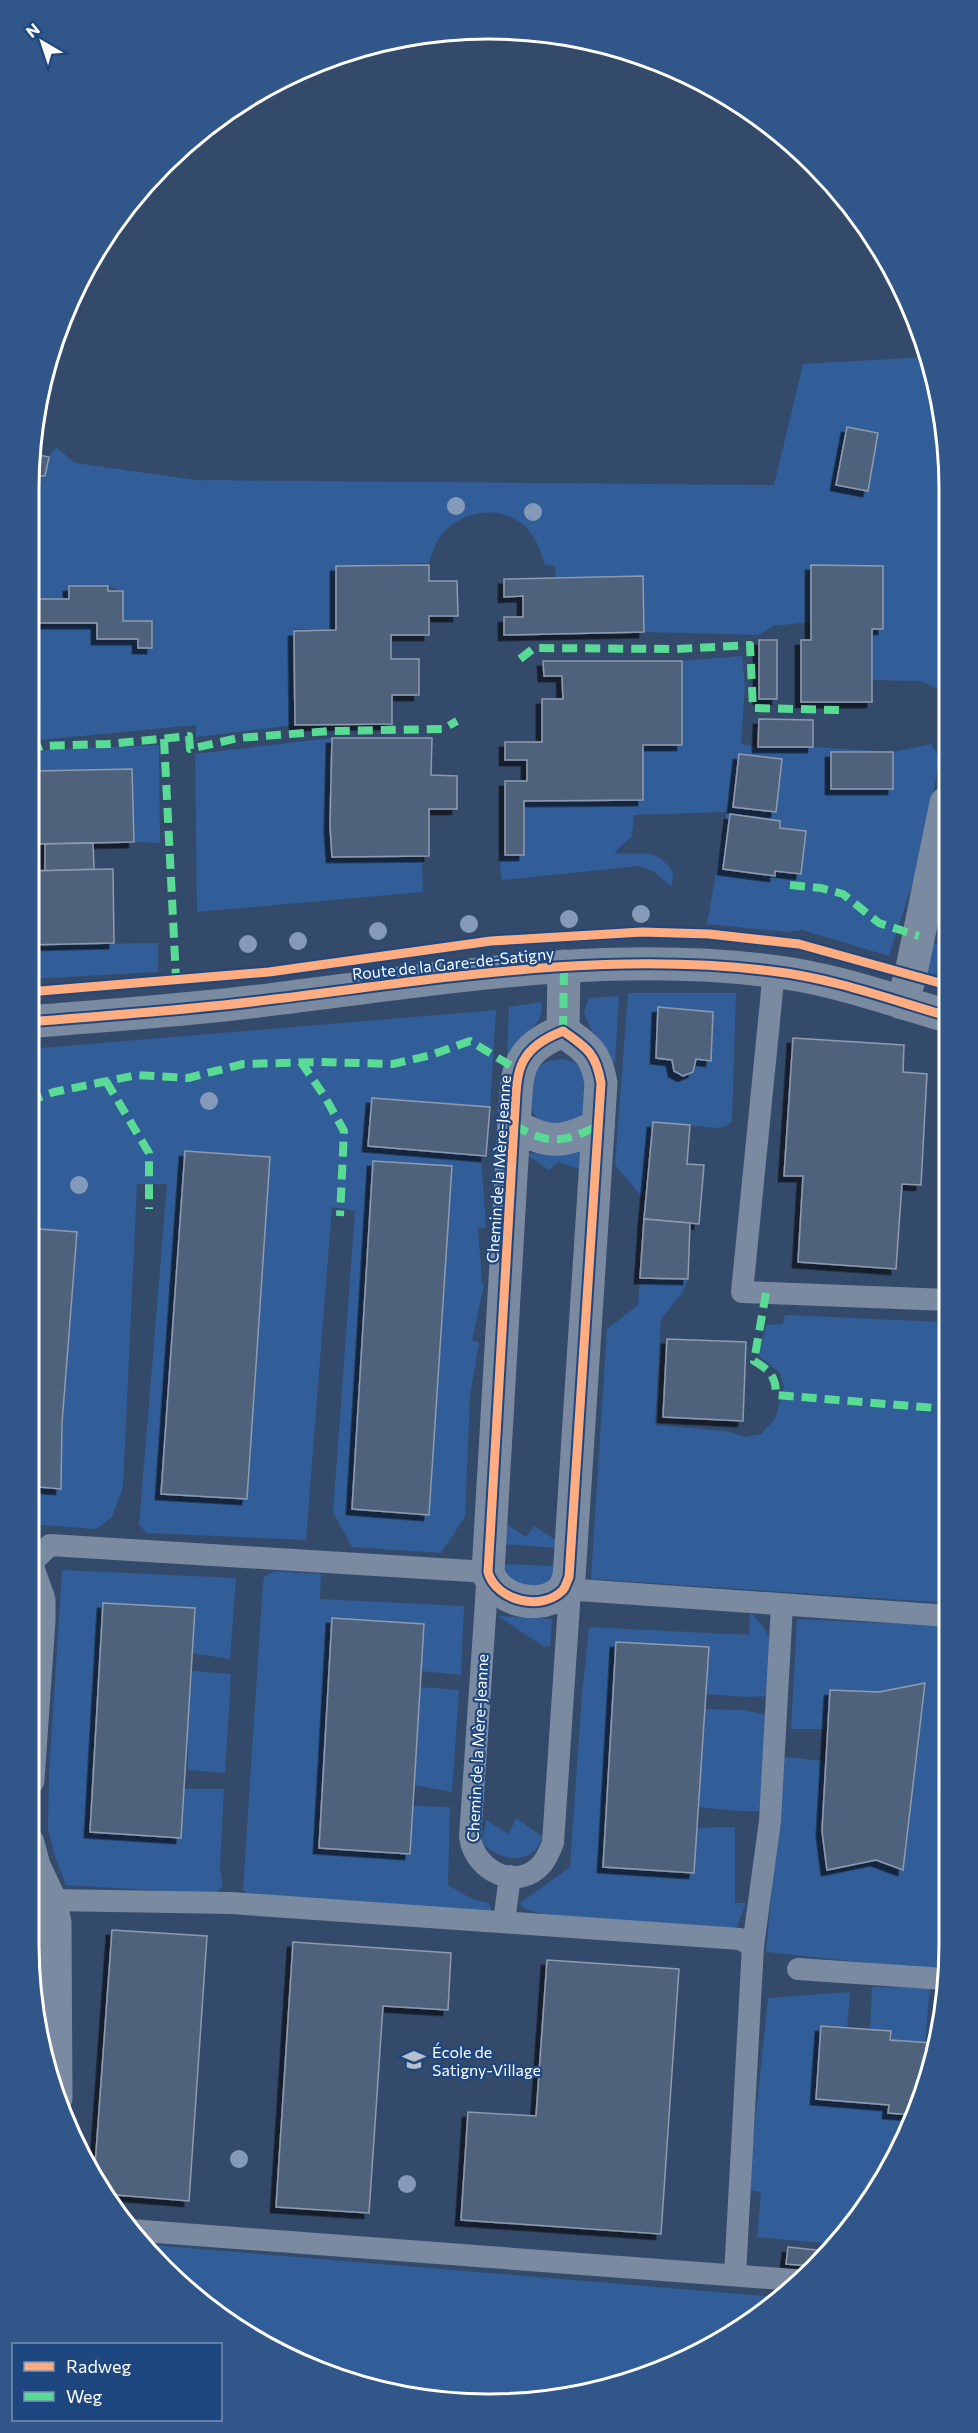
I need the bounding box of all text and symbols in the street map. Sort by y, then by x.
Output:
north arrow [12,12,72,72]
text: N [22,19,43,41]
street label: Route de la Gare-de-Satigny [351,943,555,983]
street label: Chemin de la Mère-Jeanne [482,1074,514,1264]
street label: Chemin de la Mère-Jeanne [463,1653,491,1843]
place label: École de Satigny-Village [432,2042,541,2079]
school or university icon: École de Satigny-Village [401,2047,427,2073]
legend [12,2343,222,2421]
text: Radweg [66,2355,131,2377]
text: Weg [66,2385,103,2407]

